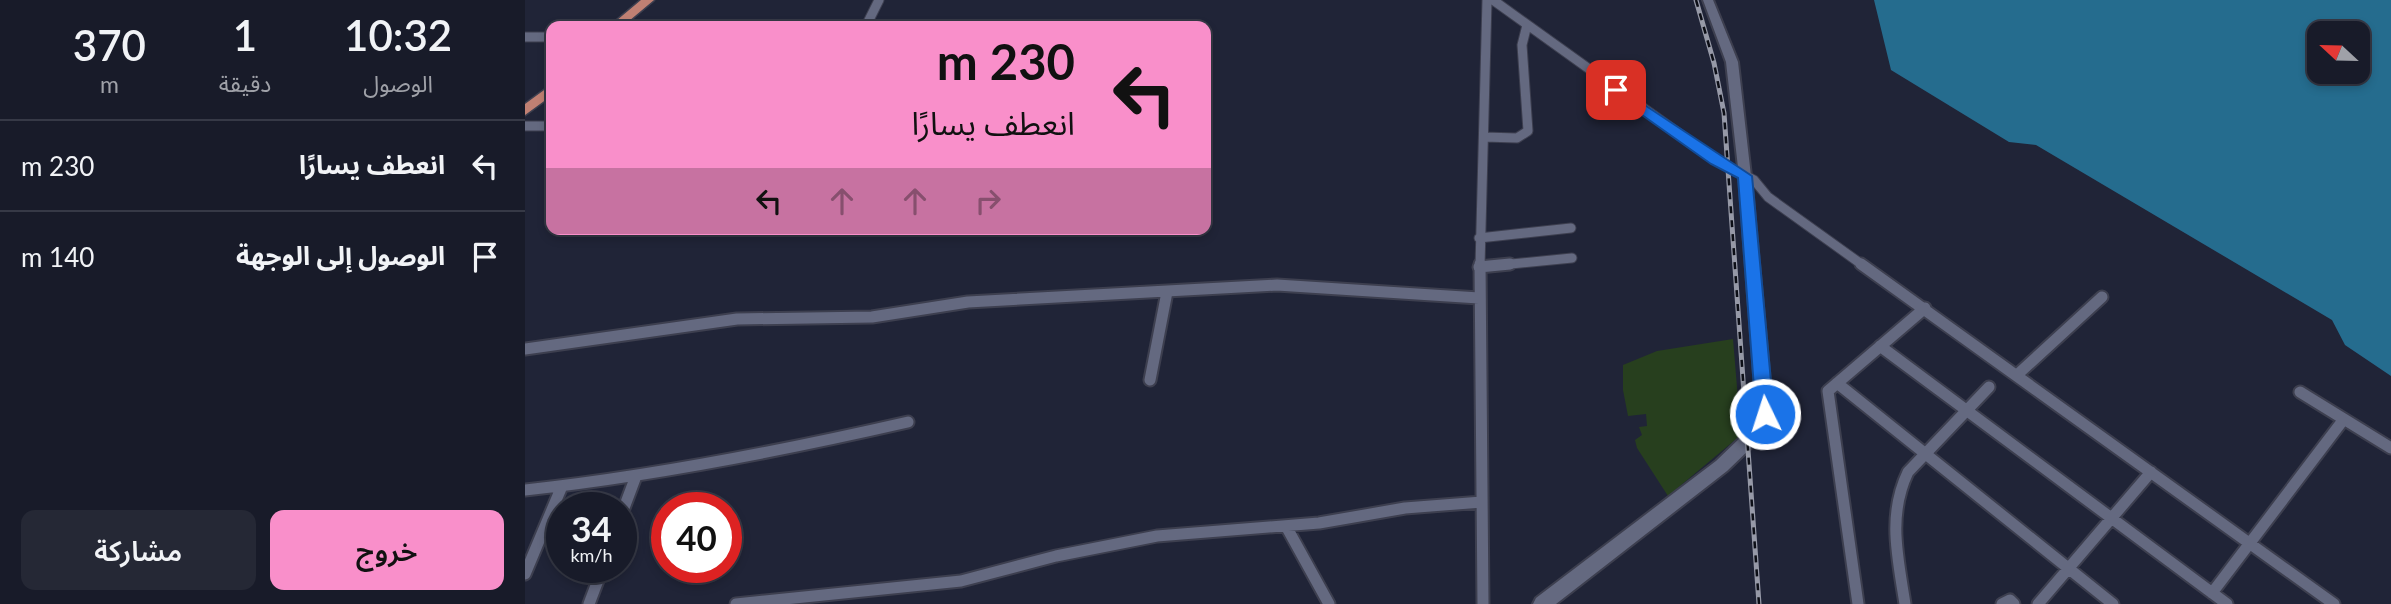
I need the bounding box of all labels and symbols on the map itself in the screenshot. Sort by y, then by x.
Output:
north arrow [2307,21,2369,84]
pin [1586,60,1646,120]
position arrow [1728,377,1802,451]
speed limit sign: 40 [651,492,742,583]

